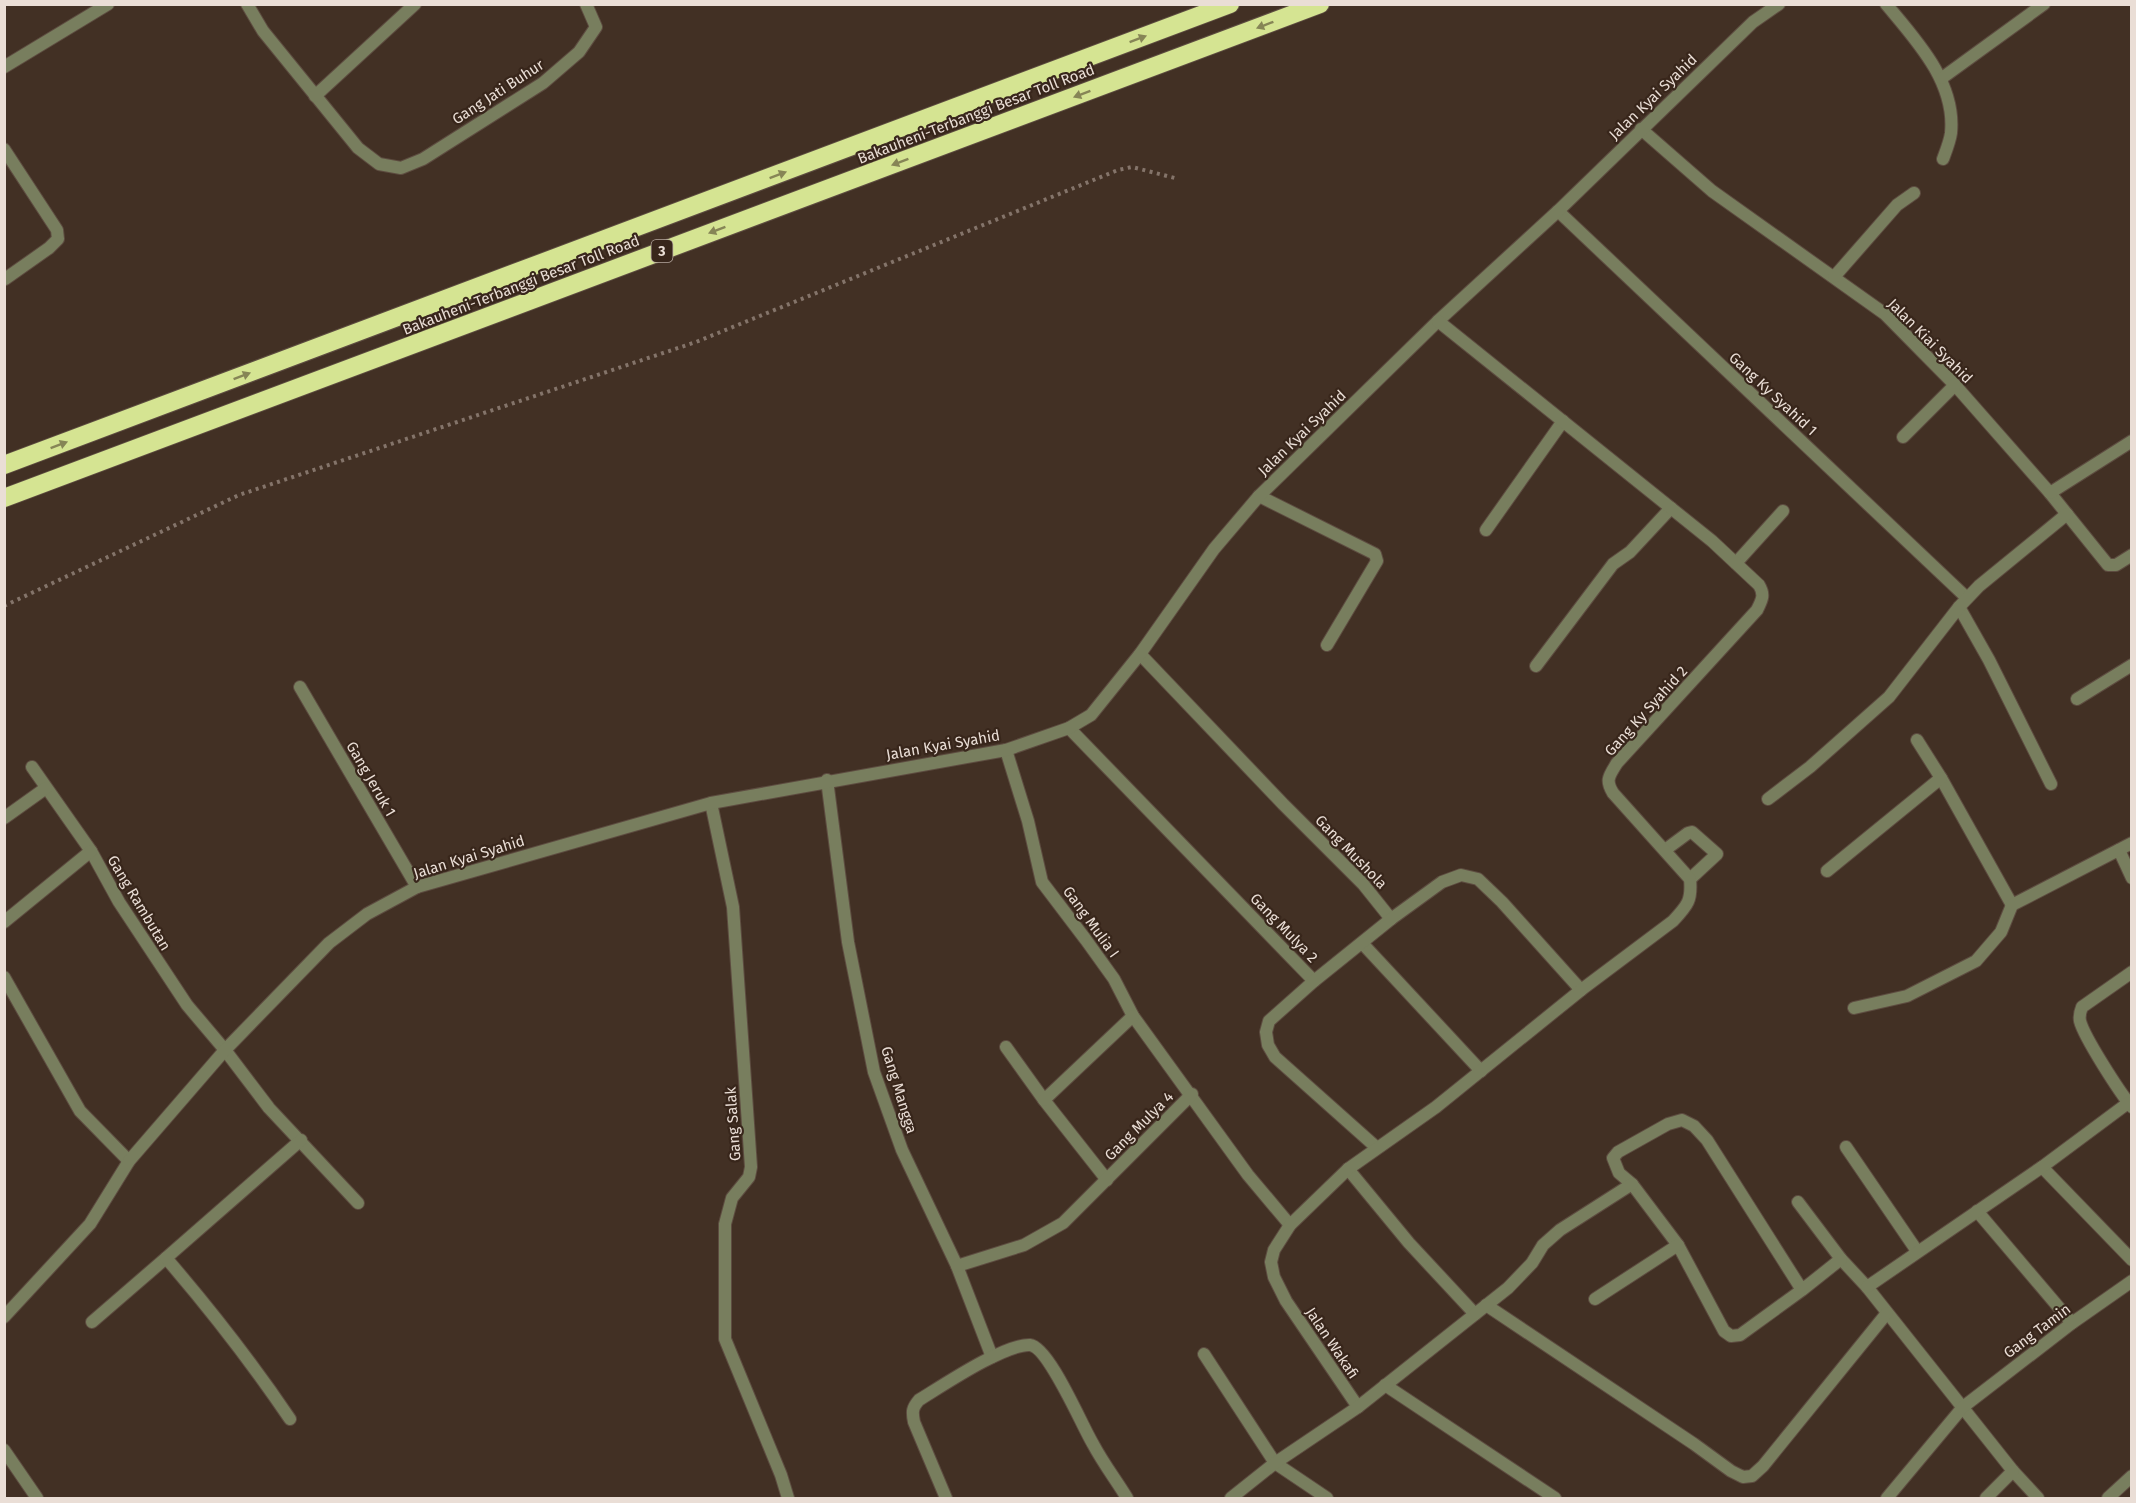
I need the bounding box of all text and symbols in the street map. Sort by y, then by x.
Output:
one-way arrow [1256,21,1274,30]
one-way arrow [1129,34,1147,44]
street label: Jalan Kyai Syahid [1605,50,1701,144]
street label: Gang Jati Buhur [449,56,547,128]
street label: Bakauheni-Terbanggi Besar Toll Road [855,60,1097,168]
one-way arrow [1073,89,1091,99]
one-way arrow [890,157,908,167]
one-way arrow [769,169,787,179]
one-way arrow [708,226,726,236]
street label: Bakauheni-Terbanggi Besar Toll Road [400,231,642,339]
road number: 3 [652,240,672,262]
street label: Jalan Kiai Syahid [1884,295,1976,387]
street label: Gang Ky Syahid 1 [1725,349,1821,439]
one-way arrow [233,371,251,380]
street label: Jalan Kyai Syahid [1254,386,1350,480]
one-way arrow [50,439,68,449]
street label: Gang Ky Syahid 2 [1601,662,1691,760]
street label: Jalan Kyai Syahid [885,726,1001,764]
street label: Gang Jeruk 1 [342,738,400,820]
street label: Gang Mushola [1311,811,1391,893]
street label: Jalan Kyai Syahid [411,832,527,882]
street label: Gang Rambutan [103,852,175,954]
street label: Gang Mulia I [1059,883,1123,961]
street label: Gang Mulya 2 [1246,890,1322,966]
street label: Gang Mangga [877,1044,921,1136]
street label: Gang Salak [721,1086,745,1162]
street label: Gang Mulya 4 [1101,1088,1177,1164]
street label: Gang Tamin [2000,1300,2074,1362]
street label: Jalan Wakafi [1302,1304,1362,1382]

